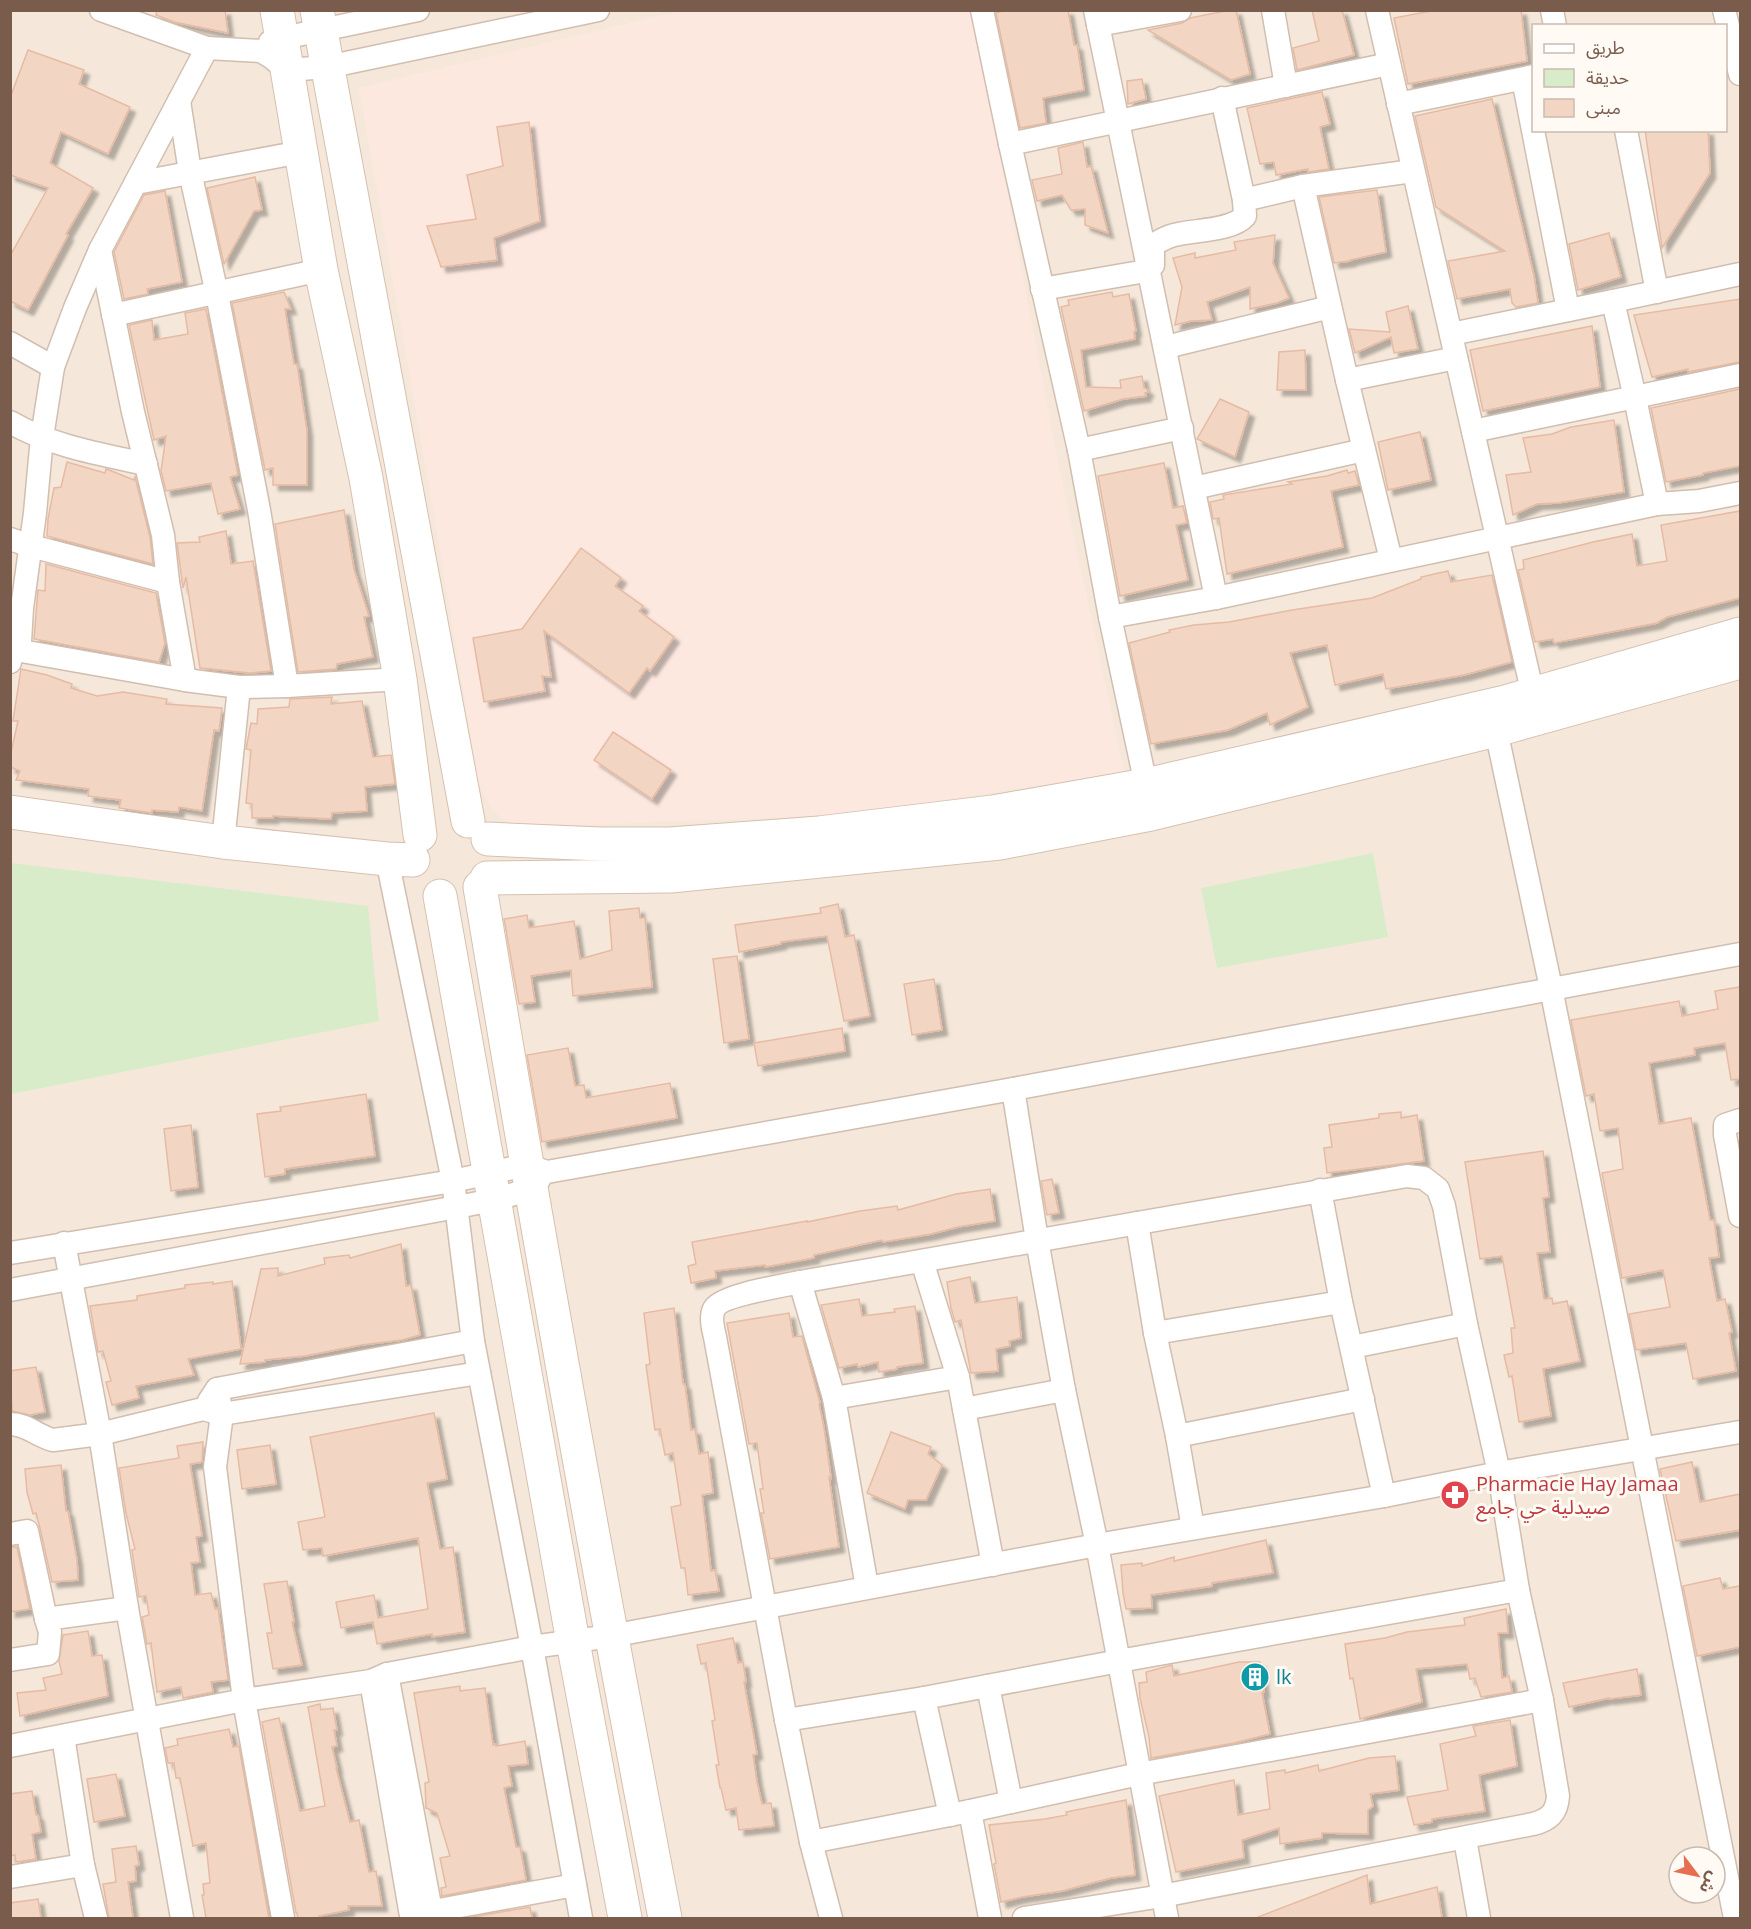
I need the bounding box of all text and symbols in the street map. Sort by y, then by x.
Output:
legend [1532,24,1727,132]
text: طريق [1586,35,1625,59]
text: حديقة [1586,65,1629,89]
text: مبنى [1586,95,1621,119]
place label: Pharmacie Hay Jamaa صيدلية حي جامع [1476,1470,1679,1523]
pharmacy icon: Pharmacie Hay Jamaa صيدلية حي جامع [1439,1479,1471,1511]
building icon: lk [1239,1661,1271,1693]
place label: lk [1276,1663,1292,1690]
north arrow [1667,1845,1727,1905]
text: ش [1695,1868,1725,1898]

